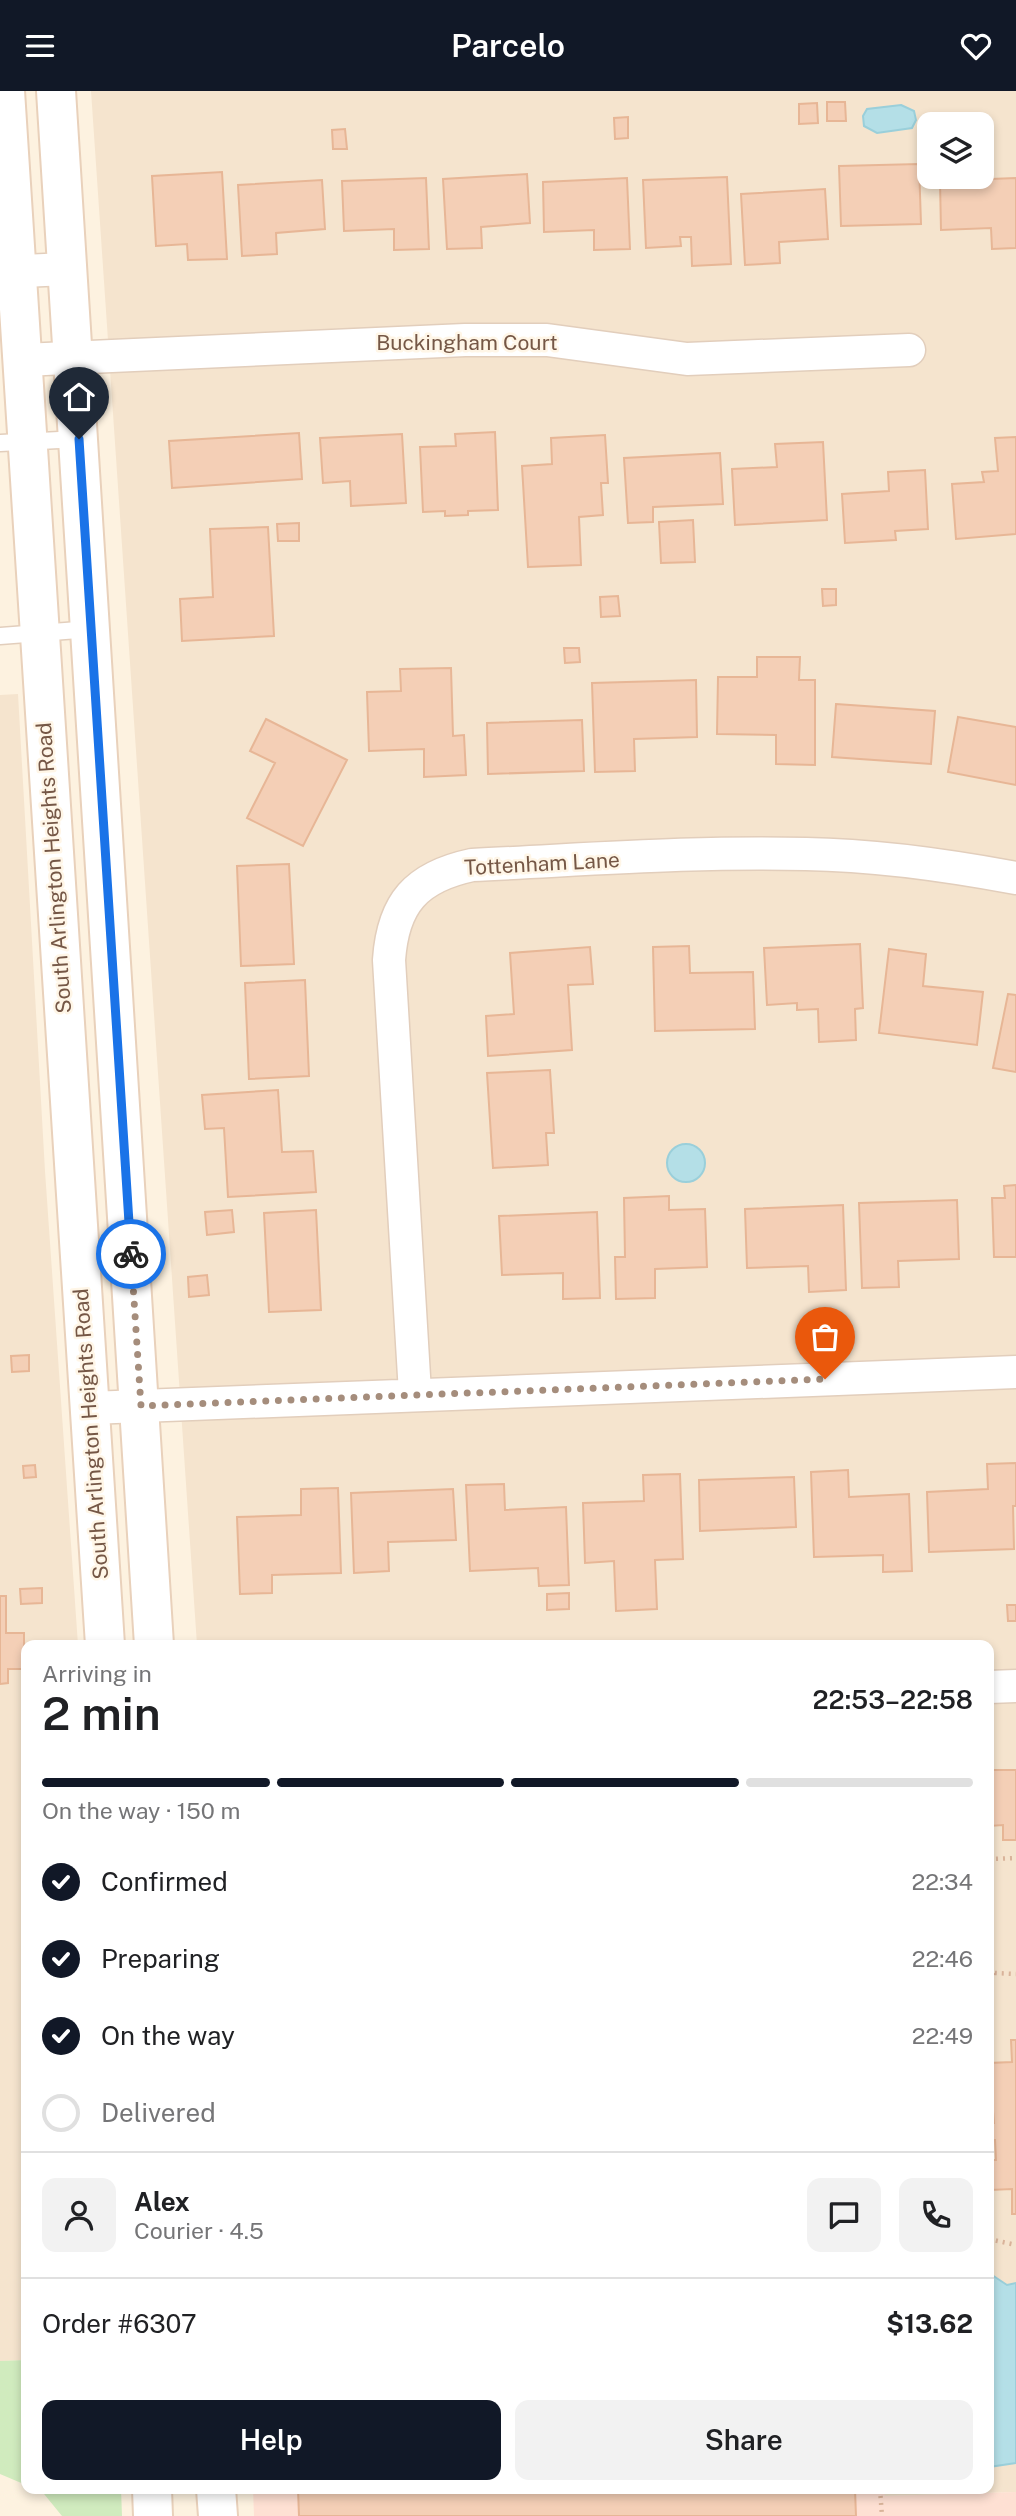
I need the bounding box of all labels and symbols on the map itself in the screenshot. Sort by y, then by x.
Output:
street label: Buckingham Court [376,330,558,355]
pin [49,367,109,439]
street label: South Arlington Heights Road [31,722,76,1014]
street label: Tottenham Lane [464,847,620,880]
courier [96,1219,166,1289]
street label: South Arlington Heights Road [68,1288,113,1580]
pin [795,1307,855,1379]

